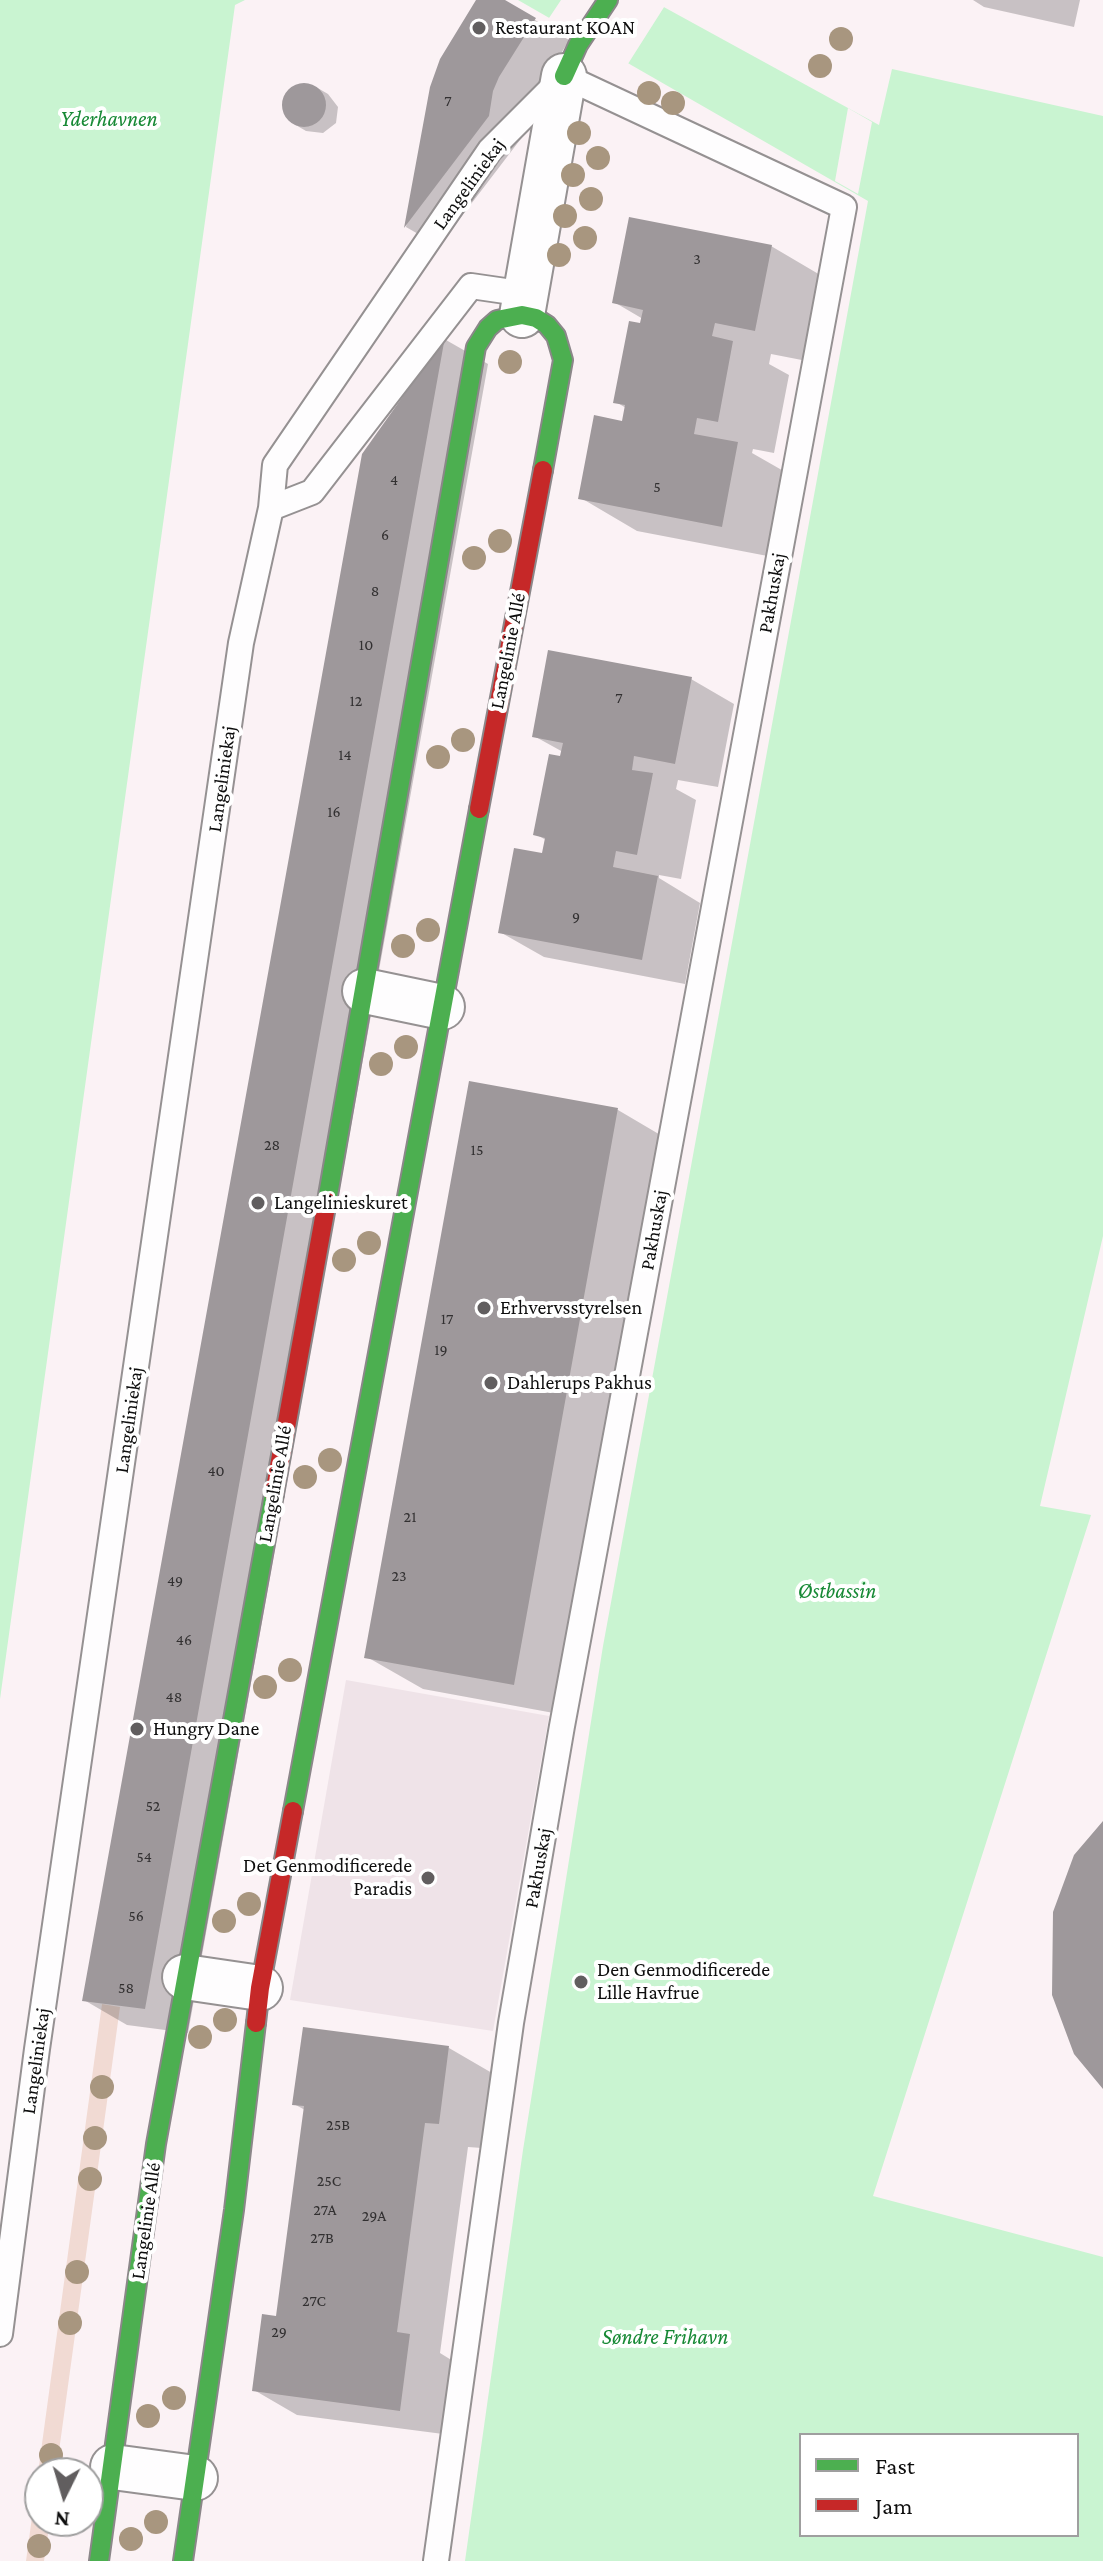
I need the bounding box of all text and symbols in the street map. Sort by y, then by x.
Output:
place label: Restaurant KOAN [495,16,635,40]
marker: Restaurant KOAN [470,19,488,37]
house number: 7 [444,91,452,111]
water label: Yderhavnen [60,106,158,132]
street label: Langeliniekaj [428,134,510,234]
house number: 3 [693,249,701,269]
house number: 4 [390,470,398,490]
house number: 5 [653,477,661,497]
house number: 6 [381,525,389,545]
street label: Pakhuskaj [753,551,791,635]
house number: 8 [371,581,379,601]
street label: Langelinie Allé [485,591,531,711]
house number: 10 [359,635,373,655]
house number: 7 [615,688,623,708]
house number: 12 [350,691,362,711]
street label: Langeliniekaj [203,724,241,834]
house number: 14 [338,745,352,765]
house number: 16 [327,802,341,822]
house number: 9 [572,907,580,927]
house number: 28 [264,1135,280,1155]
house number: 15 [471,1140,483,1160]
street label: Pakhuskaj [635,1188,673,1272]
place label: Langelinieskuret [274,1191,408,1215]
marker: Langelinieskuret [249,1194,267,1212]
place label: Erhvervsstyrelsen [500,1296,642,1320]
marker: Erhvervsstyrelsen [475,1299,493,1317]
house number: 17 [441,1309,453,1329]
house number: 19 [434,1340,448,1360]
street label: Langeliniekaj [110,1365,148,1475]
place label: Dahlerups Pakhus [507,1371,652,1395]
marker: Dahlerups Pakhus [482,1374,500,1392]
street label: Langelinie Allé [253,1424,297,1544]
house number: 40 [207,1461,225,1481]
house number: 21 [404,1507,416,1527]
house number: 23 [391,1566,407,1586]
house number: 49 [167,1571,183,1591]
water label: Østbassin [798,1578,876,1604]
house number: 46 [176,1630,192,1650]
house number: 48 [166,1687,182,1707]
place label: Hungry Dane [153,1717,259,1741]
marker: Hungry Dane [128,1720,146,1738]
house number: 52 [146,1796,160,1816]
street label: Pakhuskaj [519,1826,557,1910]
house number: 54 [136,1847,152,1867]
place label: Det Genmodificerede Paradis [243,1854,412,1901]
marker: Det Genmodificerede Paradis [419,1869,437,1887]
house number: 56 [128,1906,144,1926]
place label: Den Genmodificerede Lille Havfrue [597,1958,770,2005]
marker: Den Genmodificerede Lille Havfrue [572,1973,590,1991]
house number: 58 [118,1978,134,1998]
street label: Langeliniekaj [17,2006,55,2116]
house number: 25B [326,2115,350,2135]
street label: Langelinie Allé [126,2161,166,2281]
house number: 25C [317,2171,341,2191]
house number: 27A [313,2200,337,2220]
house number: 29A [362,2206,386,2226]
house number: 27B [310,2228,334,2248]
house number: 27C [302,2291,326,2311]
house number: 29 [271,2322,287,2342]
water label: Søndre Frihavn [602,2324,728,2350]
legend [799,2433,1079,2537]
text: Fast [875,2452,915,2479]
north arrow [24,2457,104,2537]
text: Jam [875,2492,913,2519]
text: N [53,2506,71,2533]

